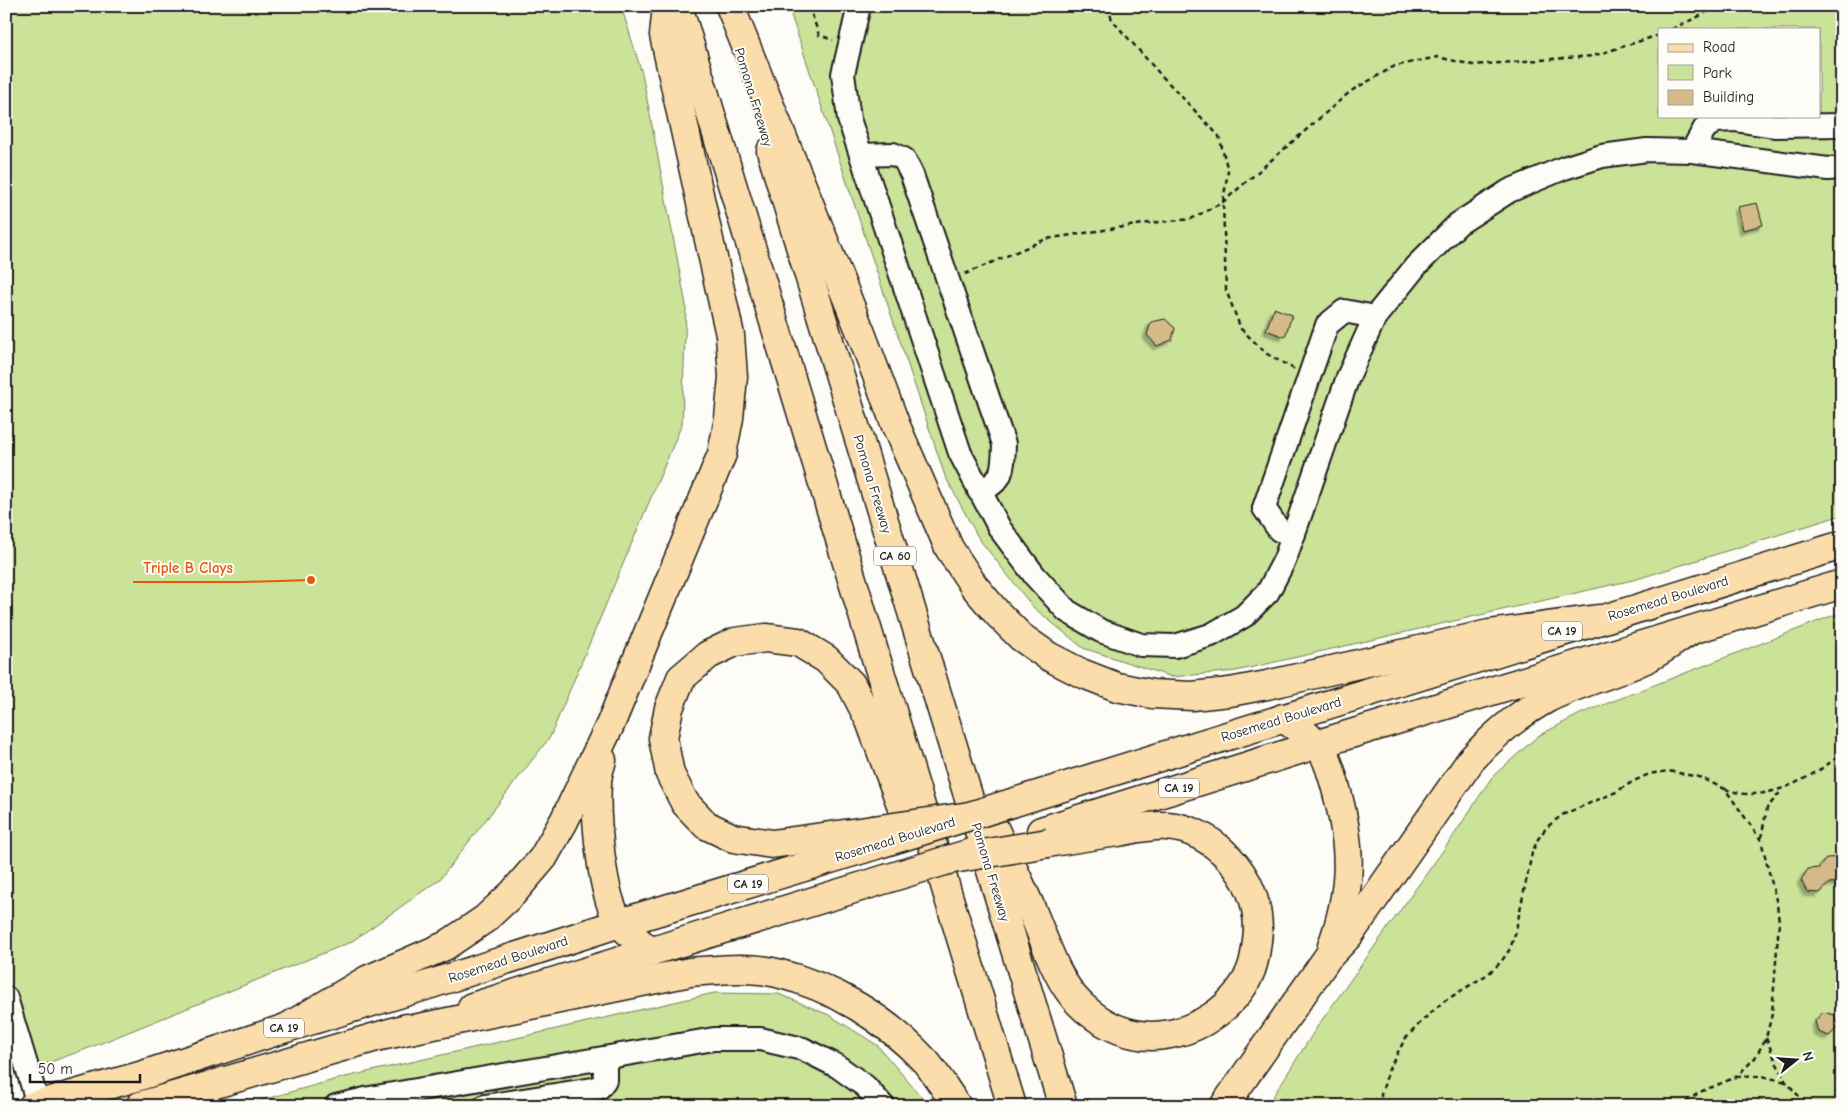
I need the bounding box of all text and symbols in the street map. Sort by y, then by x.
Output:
legend [1658,28,1820,118]
text: Road [1703,38,1735,56]
street label: Pomona Freeway [730,46,777,149]
text: Park [1703,64,1732,82]
text: Building [1703,88,1754,106]
street label: Pomona Freeway [849,433,896,536]
road number: CA 60 [874,546,916,566]
callout: Triple B Clays [133,552,242,582]
text: Triple B Clays [143,559,233,577]
street label: Rosemead Boulevard [1606,572,1730,625]
road number: CA 19 [1542,622,1582,640]
street label: Rosemead Boulevard [1219,693,1343,746]
road number: CA 19 [1159,778,1199,798]
street label: Rosemead Boulevard [833,813,957,866]
street label: Pomona Freeway [967,821,1014,924]
road number: CA 19 [728,874,768,894]
street label: Rosemead Boulevard [446,932,570,987]
road number: CA 19 [264,1018,304,1038]
north arrow [1770,1034,1820,1084]
text: N [1798,1049,1817,1063]
scale bar [30,1052,140,1084]
text: 50 m [38,1060,73,1078]

